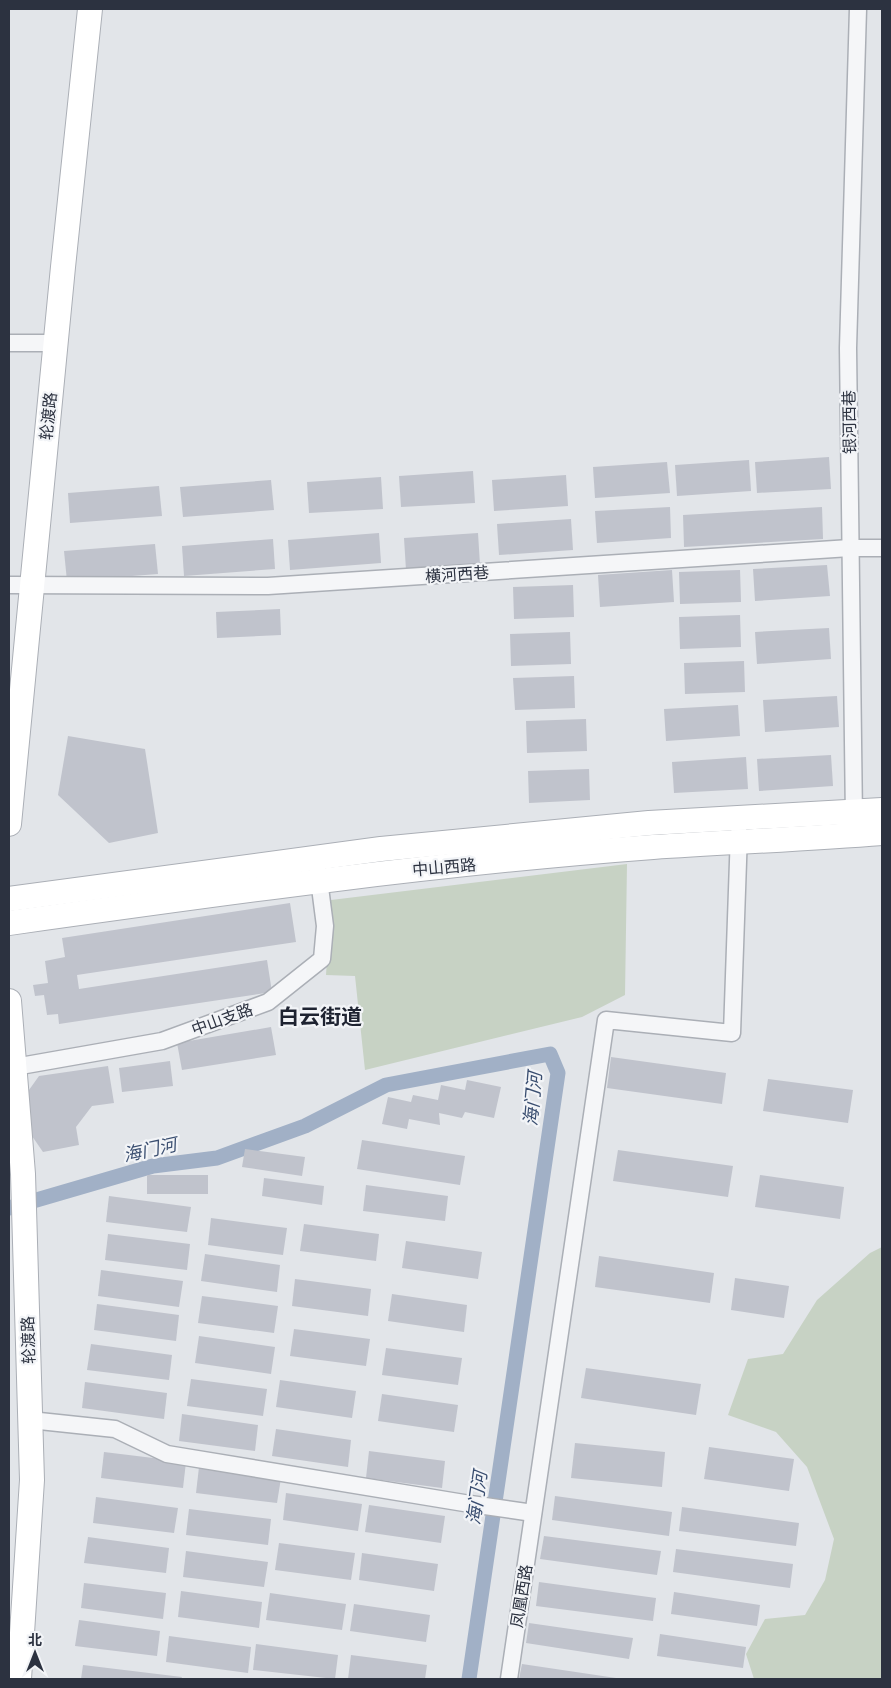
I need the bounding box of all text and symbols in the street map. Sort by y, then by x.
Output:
street label: 银河西巷 [838,390,859,454]
street label: 轮渡路 [36,391,59,441]
street label: 横河西巷 [424,562,490,585]
street label: 中山西路 [411,854,477,879]
street label: 中山支路 [189,999,255,1038]
district label: 白云街道 [278,1003,362,1028]
water label: 海门河 [519,1068,546,1127]
water label: 海门河 [121,1132,181,1165]
street label: 轮渡路 [17,1316,38,1364]
water label: 海门河 [461,1467,491,1526]
street label: 凤凰西路 [506,1563,535,1629]
north arrow [10,1628,60,1678]
text: 北 [28,1631,42,1648]

